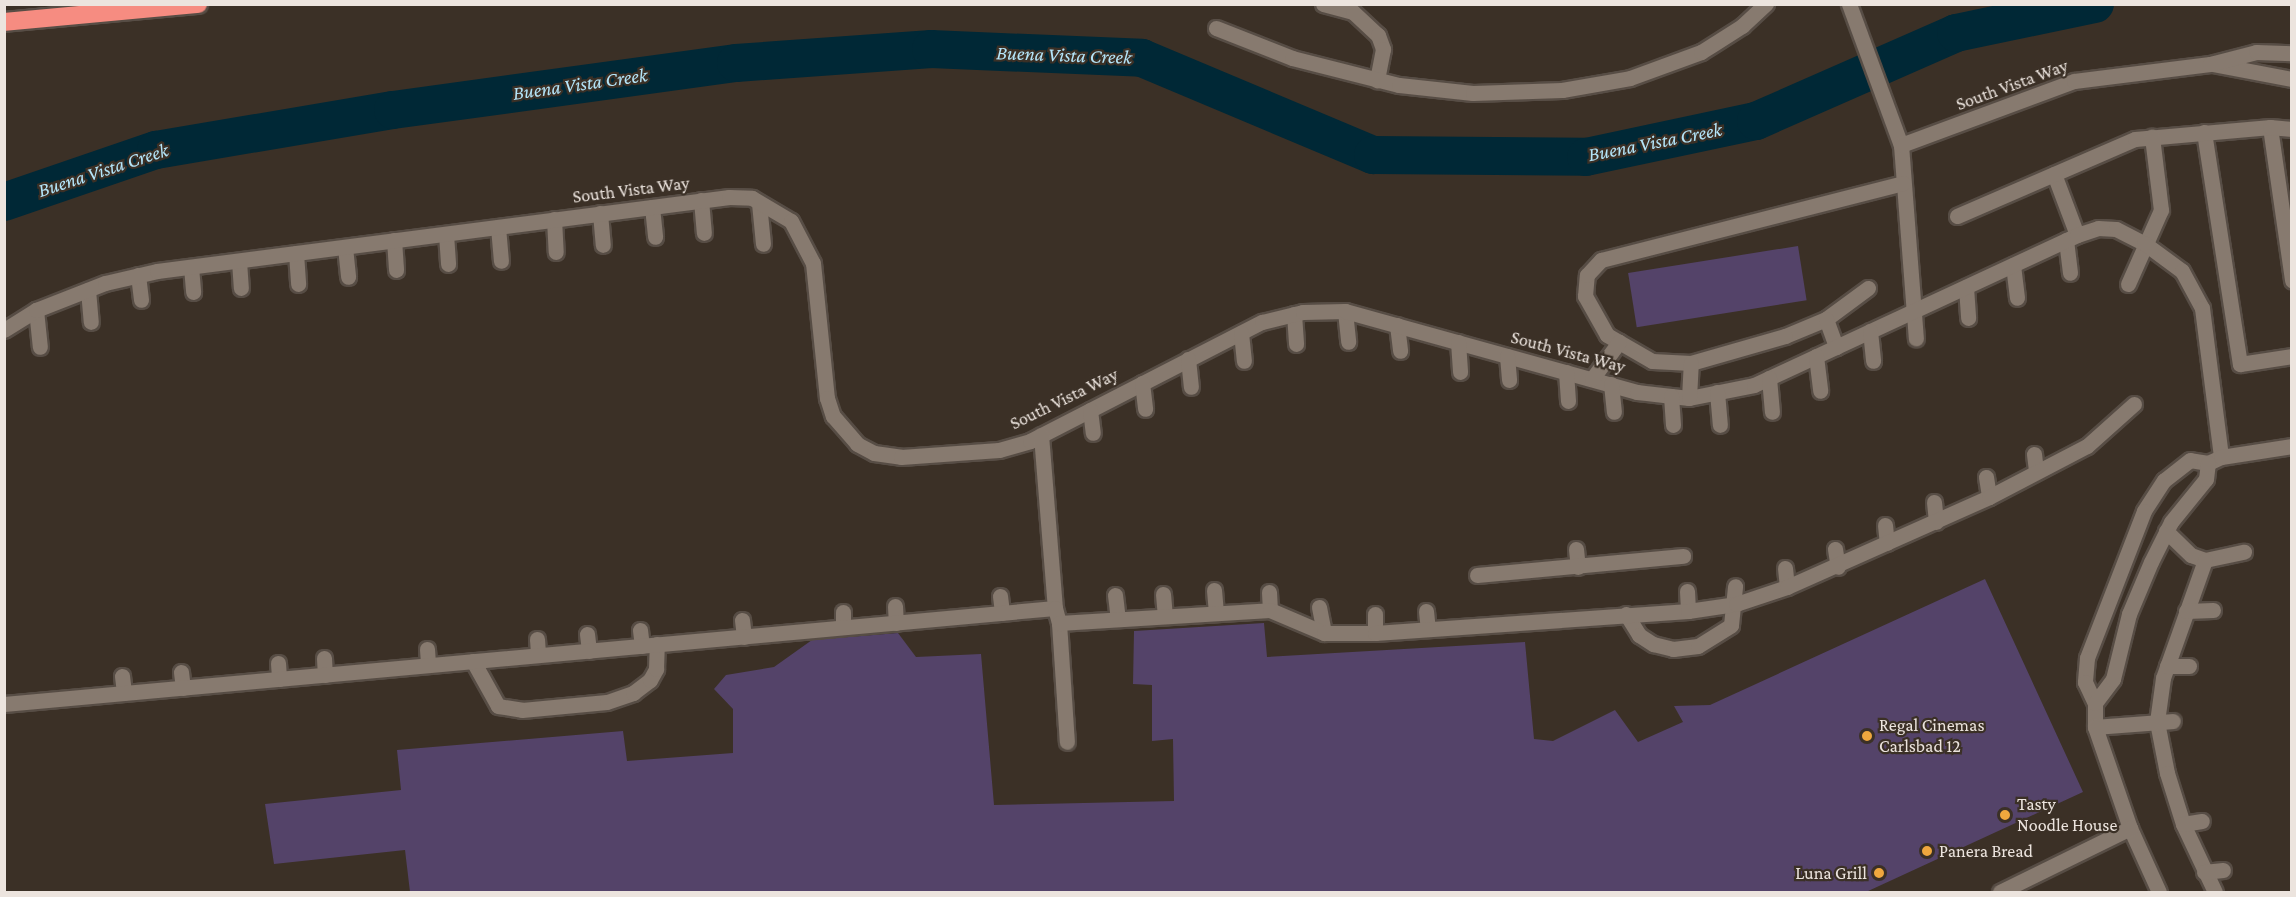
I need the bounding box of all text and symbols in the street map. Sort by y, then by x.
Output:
water label: Buena Vista Creek [996,41,1132,69]
street label: South Vista Way [1953,55,2071,115]
water label: Buena Vista Creek [511,63,649,105]
water label: Buena Vista Creek [1586,117,1724,167]
water label: Buena Vista Creek [35,138,171,202]
street label: South Vista Way [571,172,691,208]
street label: South Vista Way [1508,326,1628,378]
street label: South Vista Way [1006,364,1122,434]
place label: Regal Cinemas Carlsbad 12 [1879,715,1984,758]
marker: Regal Cinemas Carlsbad 12 [1860,729,1874,743]
place label: Tasty Noodle House [2017,794,2117,836]
marker: Tasty Noodle House [1998,808,2012,822]
place label: Panera Bread [1939,840,2033,862]
marker: Panera Bread [1920,844,1934,858]
place label: Luna Grill [1795,862,1867,884]
marker: Luna Grill [1872,866,1886,880]

